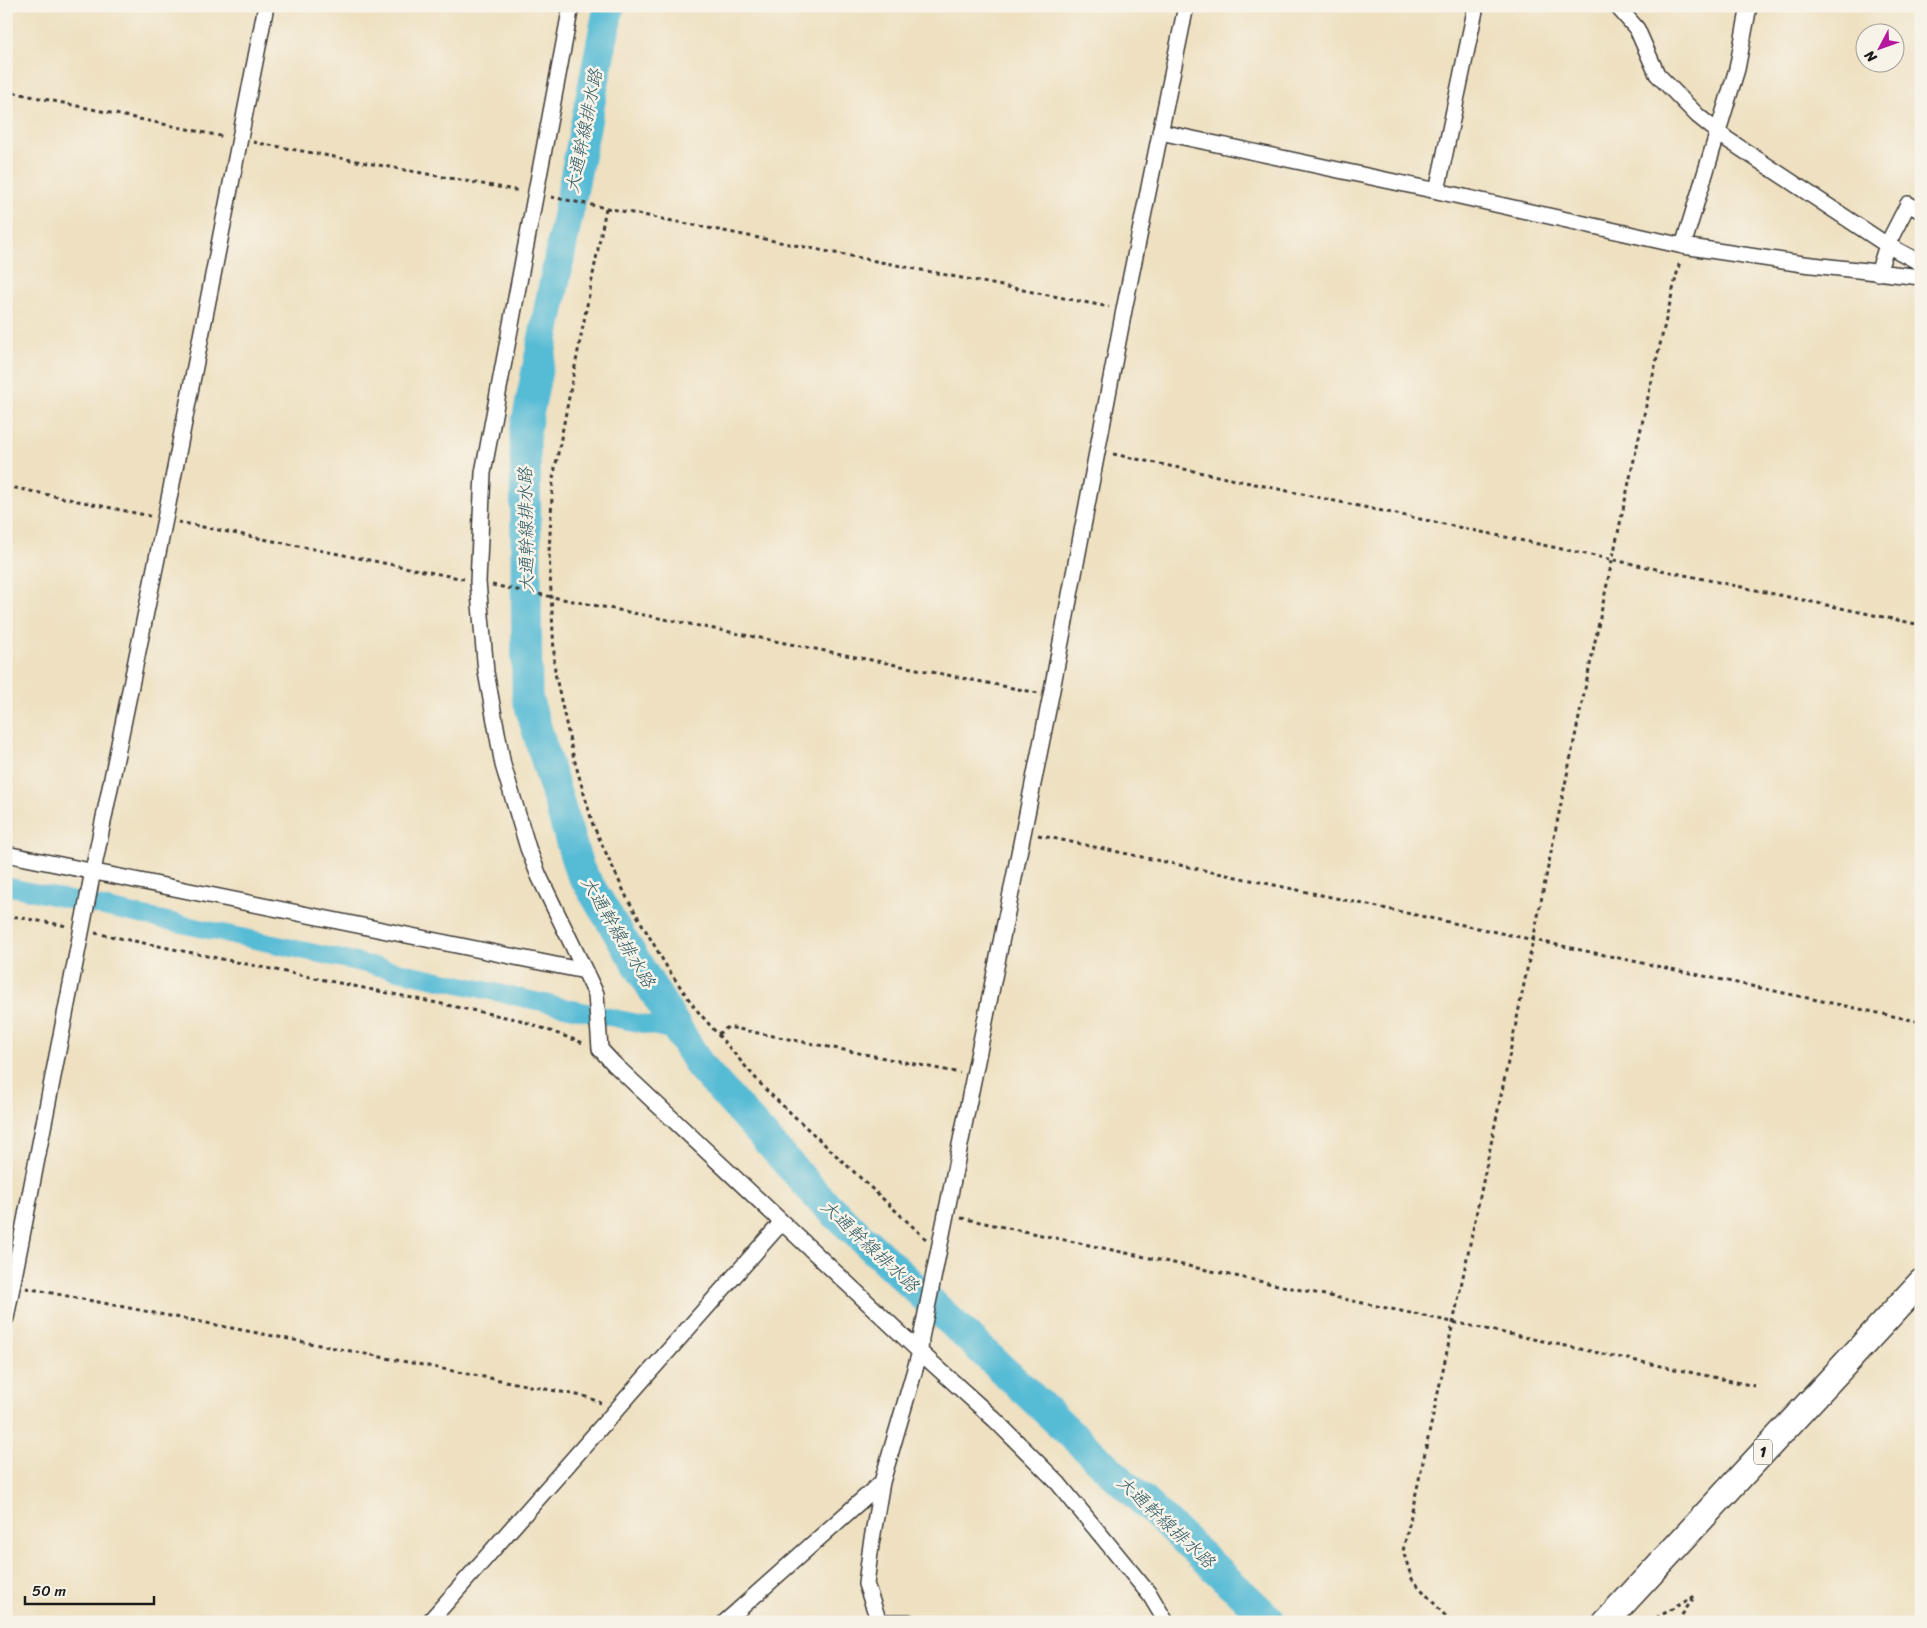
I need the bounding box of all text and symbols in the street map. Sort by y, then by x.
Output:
north arrow [1854,22,1904,72]
text: N [1858,44,1884,69]
water label: 大通幹線排水路 [556,65,612,196]
water label: 大通幹線排水路 [509,466,543,593]
water label: 大通幹線排水路 [572,870,665,995]
water label: 大通幹線排水路 [813,1191,928,1301]
road number: 1 [1754,1440,1772,1464]
water label: 大通幹線排水路 [1109,1467,1224,1577]
scale bar [25,1573,154,1605]
text: 50 m [32,1578,67,1604]

